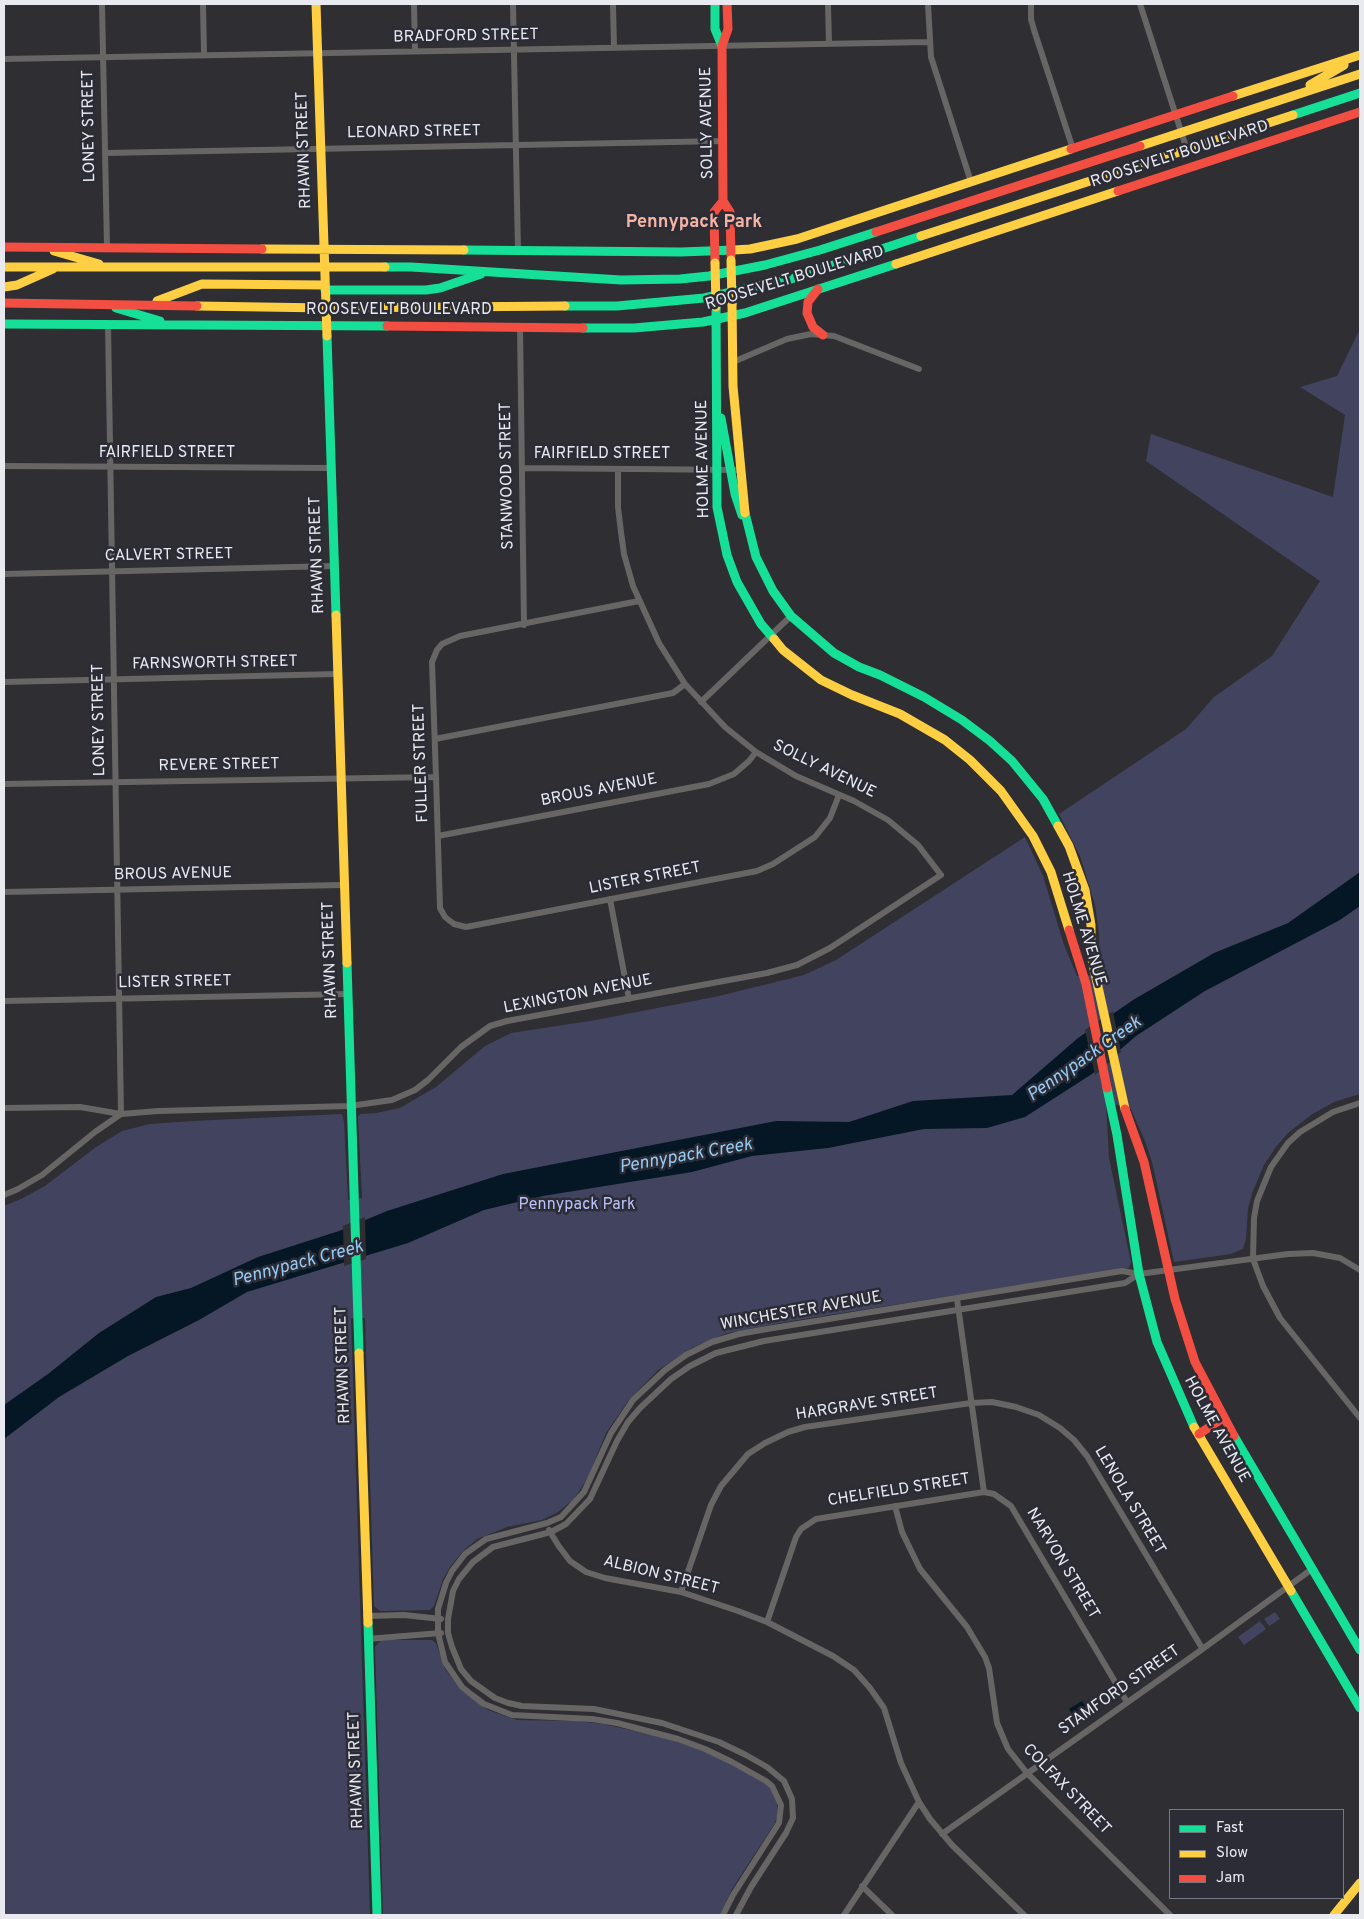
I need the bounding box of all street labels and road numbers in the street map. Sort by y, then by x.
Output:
street label: BRADFORD STREET [393,26,539,48]
street label: SOLLY AVENUE [697,67,719,179]
street label: LONEY STREET [79,69,101,183]
street label: RHAWN STREET [293,91,317,209]
street label: ROOSEVELT BOULEVARD [1089,117,1271,193]
street label: LEONARD STREET [347,122,481,144]
street label: ROOSEVELT BOULEVARD [703,243,887,315]
street label: ROOSEVELT BOULEVARD [306,301,492,321]
street label: HOLME AVENUE [693,399,715,519]
street label: STANWOOD STREET [497,402,519,550]
street label: FAIRFIELD STREET [99,444,235,464]
street label: FAIRFIELD STREET [534,445,670,465]
street label: RHAWN STREET [306,496,330,614]
street label: CALVERT STREET [105,545,233,567]
street label: FARNSWORTH STREET [132,653,298,675]
street label: LONEY STREET [89,663,111,777]
street label: FULLER STREET [410,703,434,823]
street label: SOLLY AVENUE [769,737,879,803]
street label: REVERE STREET [158,755,280,777]
street label: BROUS AVENUE [539,770,659,812]
street label: LISTER STREET [587,859,703,899]
street label: BROUS AVENUE [114,864,232,886]
street label: HOLME AVENUE [1056,869,1110,989]
street label: RHAWN STREET [319,901,343,1019]
street label: LEXINGTON AVENUE [502,971,654,1019]
street label: LISTER STREET [118,972,232,994]
street label: WINCHESTER AVENUE [719,1288,883,1336]
street label: RHAWN STREET [332,1306,356,1424]
street label: HOLME AVENUE [1179,1373,1253,1487]
street label: HARGRAVE STREET [795,1384,939,1426]
street label: LENOLA STREET [1089,1443,1169,1559]
street label: CHELFIELD STREET [826,1470,972,1512]
street label: NARVON STREET [1021,1505,1103,1623]
street label: ALBION STREET [601,1552,721,1600]
street label: STAMFORD STREET [1056,1642,1184,1740]
street label: RHAWN STREET [345,1711,369,1829]
street label: COLFAX STREET [1018,1741,1114,1839]

